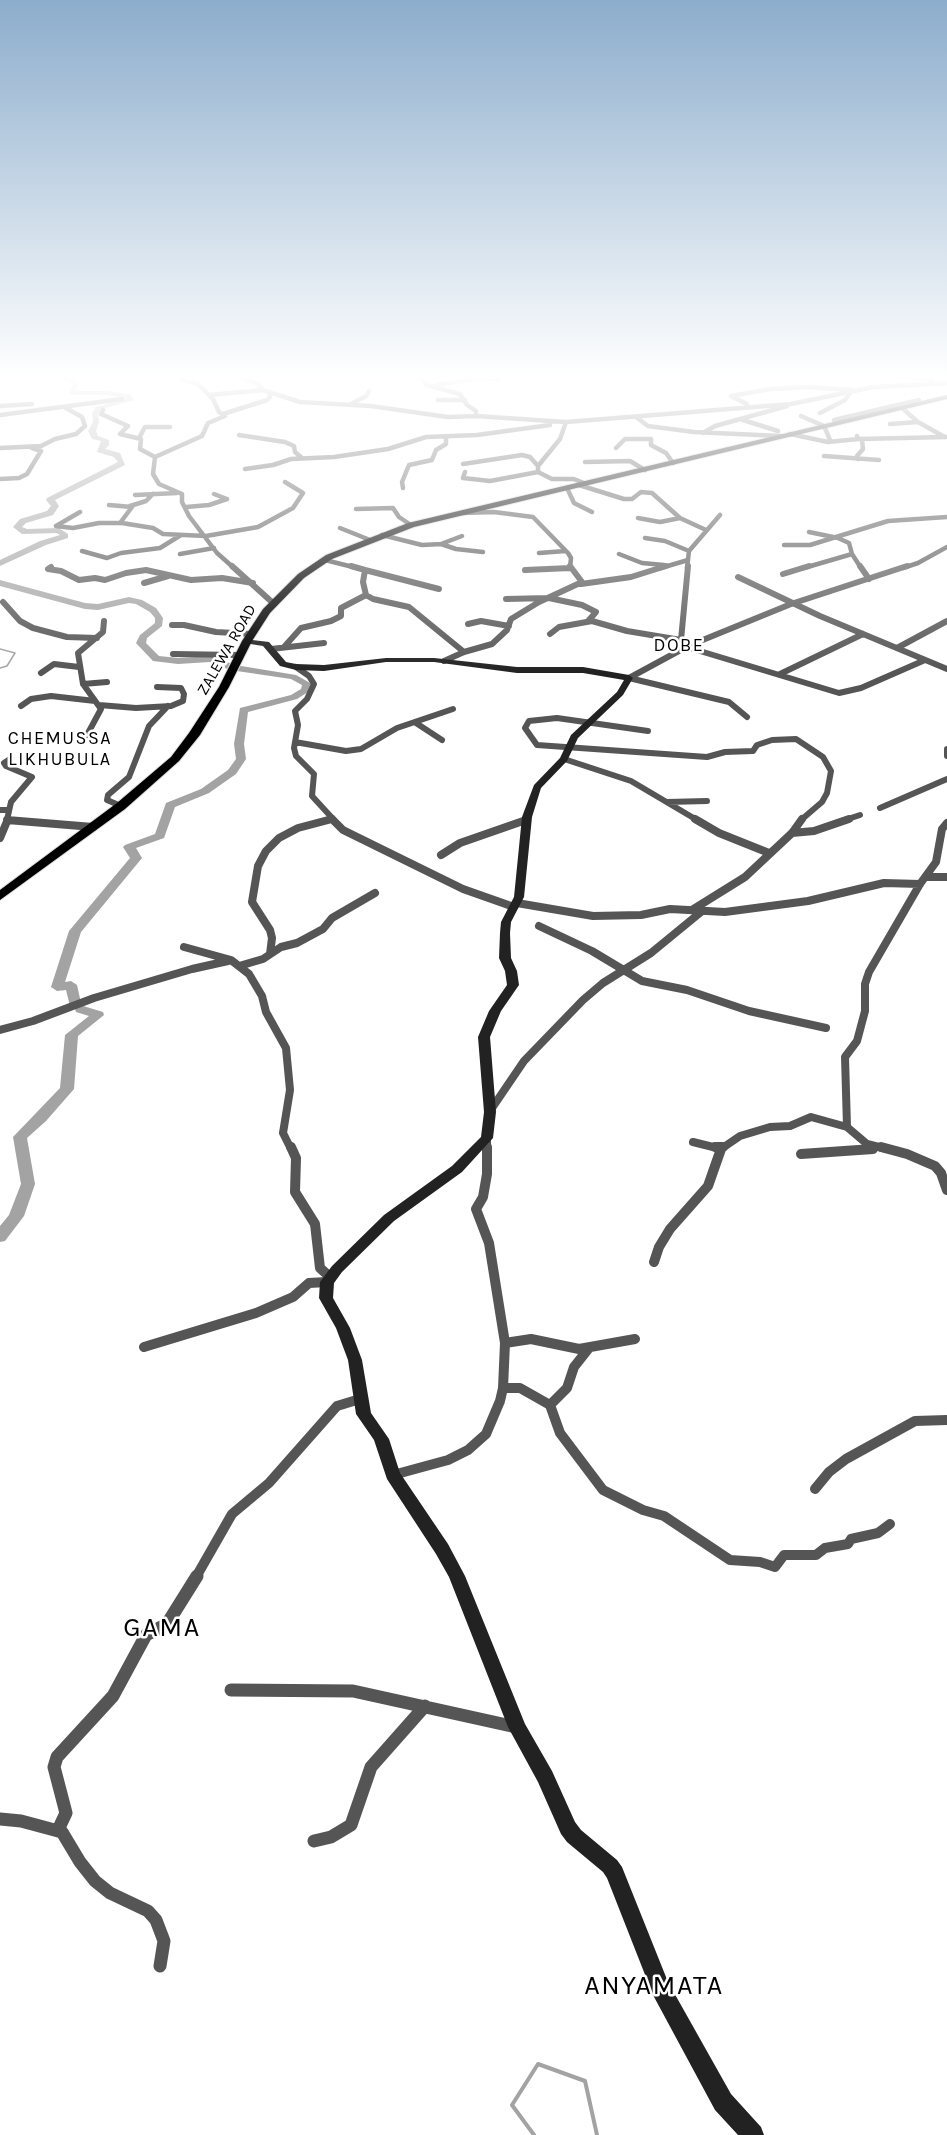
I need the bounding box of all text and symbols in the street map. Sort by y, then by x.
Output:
street label: ZALEWA ROAD [193,601,261,699]
district label: DOBE [654,635,704,657]
district label: CHEMUSSA LIKHUBULA [8,728,112,771]
district label: GAMA [123,1612,201,1644]
district label: ANYAMATA [584,1970,724,2002]

